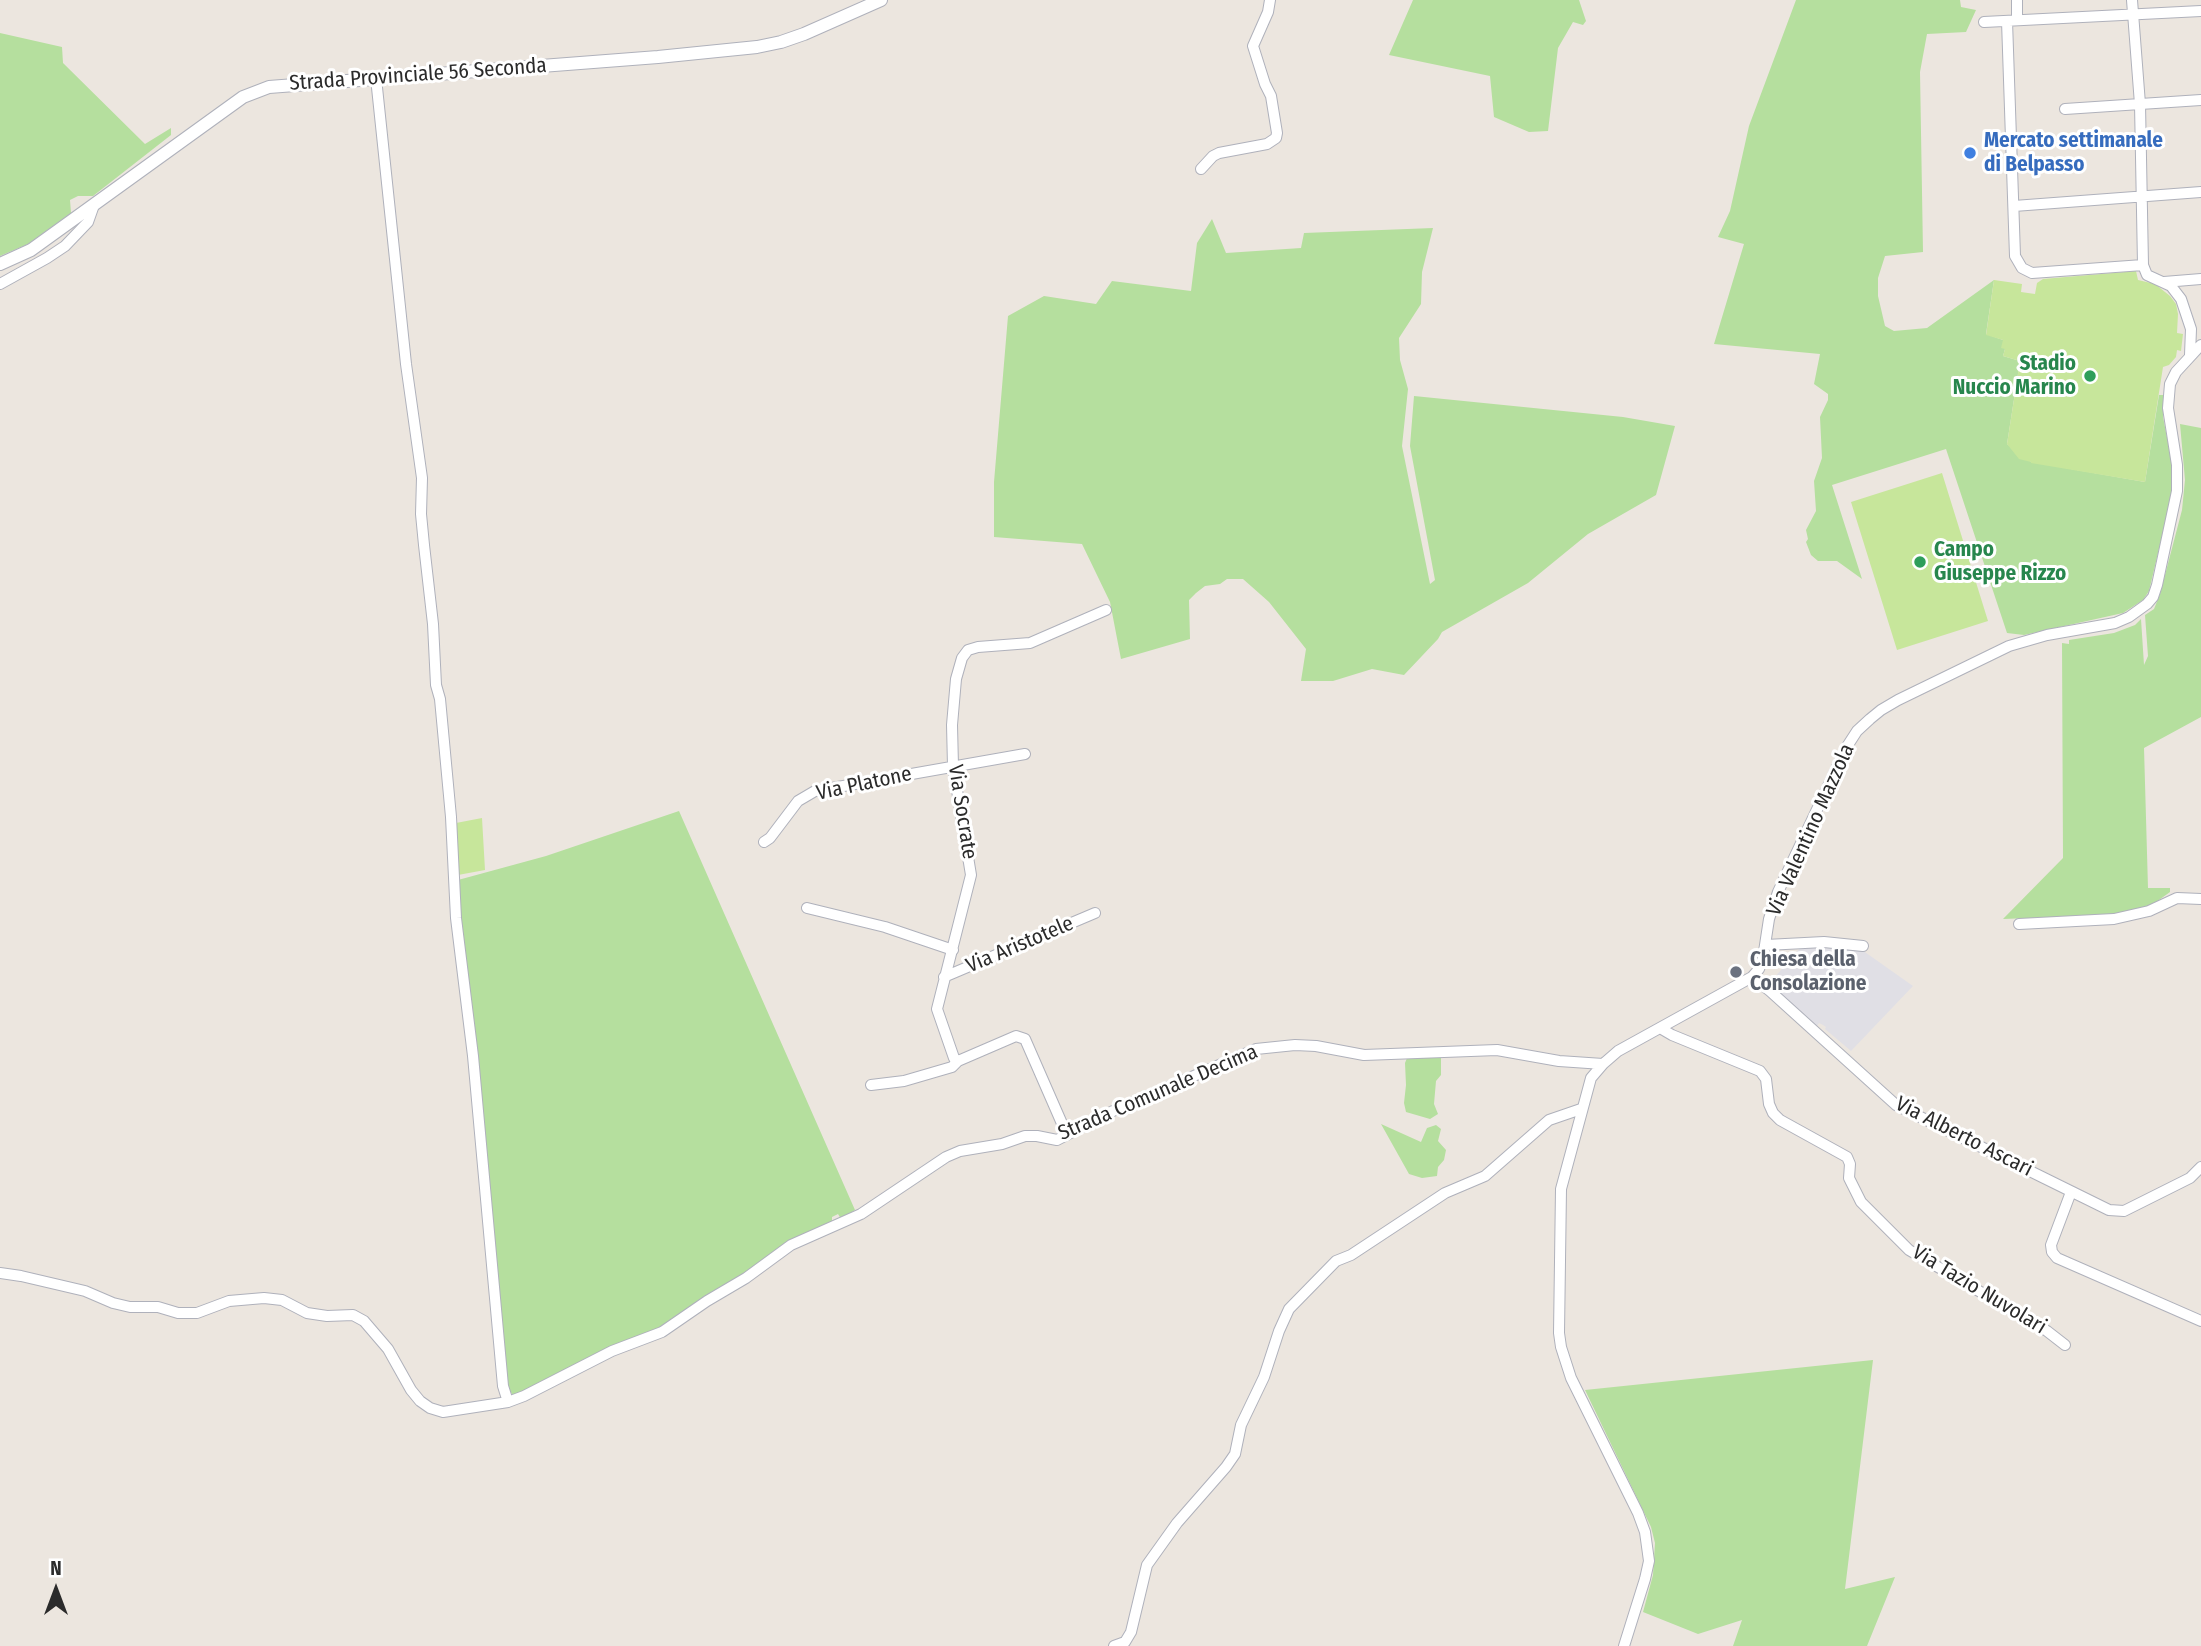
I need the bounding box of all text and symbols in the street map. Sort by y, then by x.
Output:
street label: Strada Provinciale 56 Seconda [289,53,547,97]
place label: Mercato settimanale di Belpasso [1984,128,2163,178]
marker: Mercato settimanale di Belpasso [1962,145,1978,161]
place label: Stadio Nuccio Marino [1953,351,2076,401]
marker: Stadio Nuccio Marino [2082,368,2098,384]
place label: Campo Giuseppe Rizzo [1934,537,2066,587]
marker: Campo Giuseppe Rizzo [1912,554,1928,570]
street label: Via Valentino Mazzola [1762,740,1860,920]
street label: Via Platone [814,762,914,806]
street label: Via Socrate [942,763,982,861]
street label: Via Aristotele [963,911,1077,979]
place label: Chiesa della Consolazione [1750,947,1866,997]
marker: Chiesa della Consolazione [1728,964,1744,980]
street label: Strada Comunale Decima [1054,1040,1262,1146]
street label: Via Alberto Ascari [1891,1092,2037,1182]
street label: Via Tazio Nuvolari [1907,1240,2051,1340]
north arrow [21,1555,91,1625]
text: N [50,1557,62,1580]

